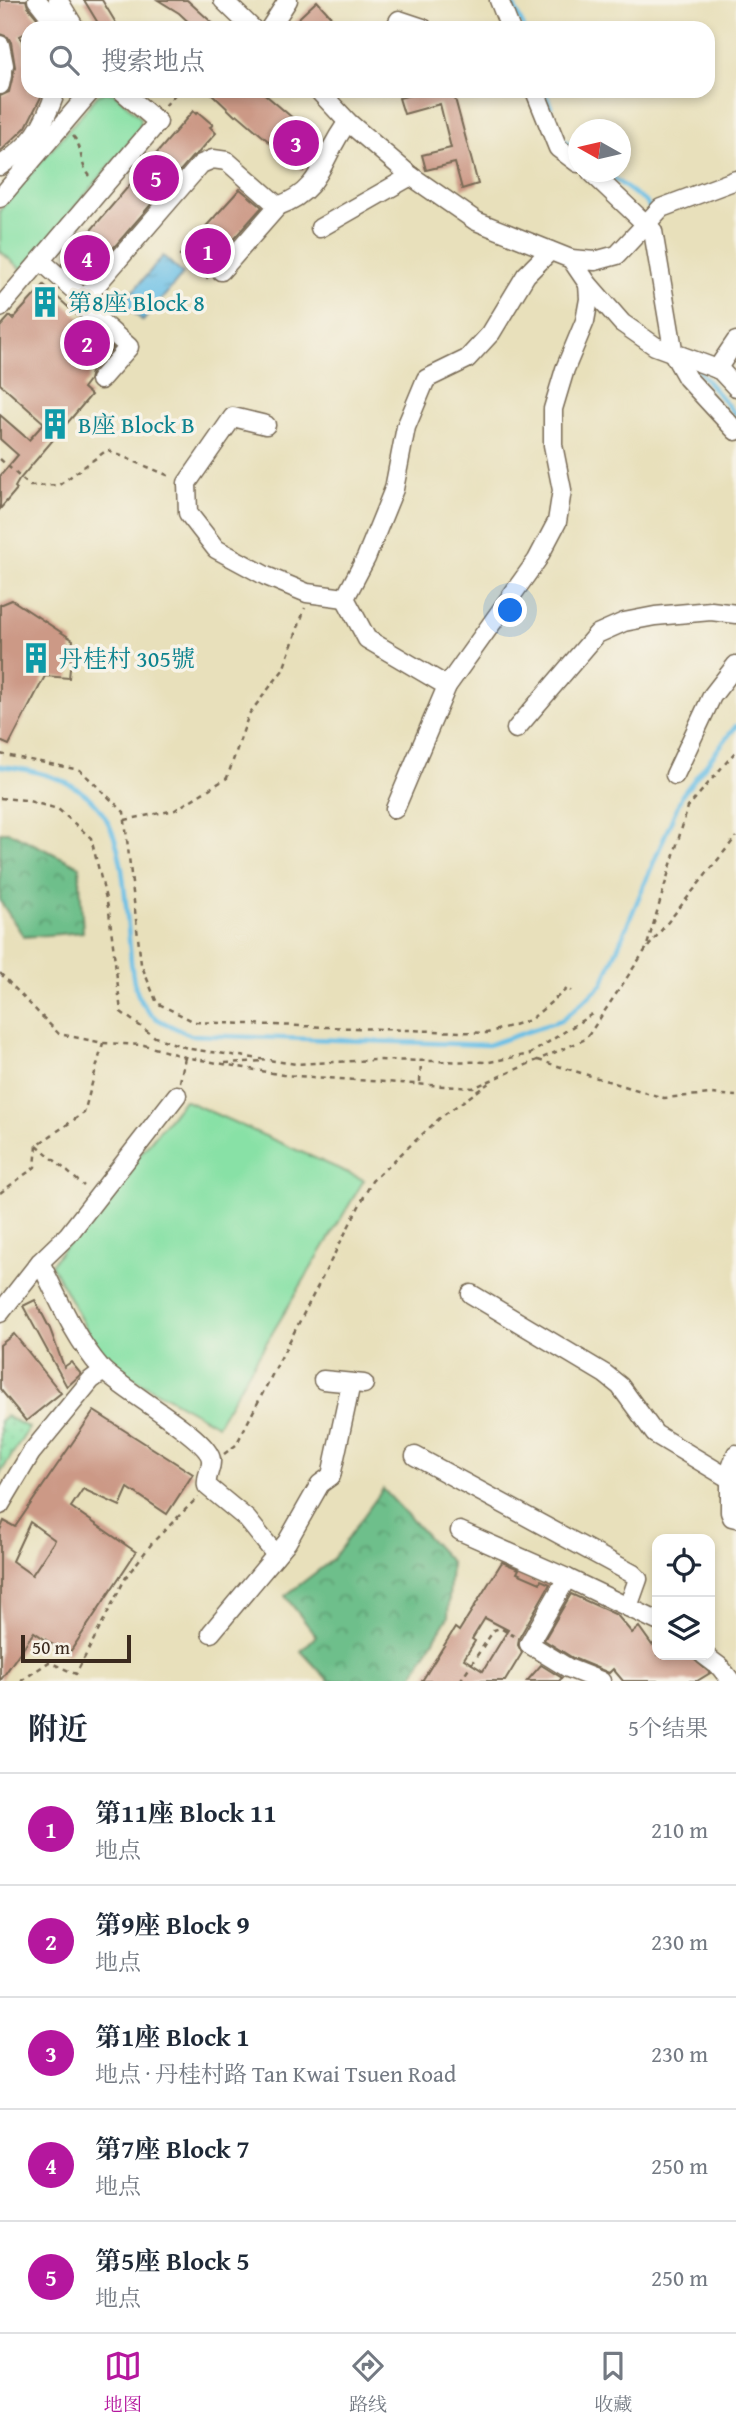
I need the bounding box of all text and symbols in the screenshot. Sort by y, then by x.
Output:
search box [21,21,715,98]
icon: search [45,41,83,79]
text: 搜索地点 [101,41,205,80]
pin: 3 [273,117,319,169]
north arrow [568,119,631,182]
pin: 5 [133,152,179,204]
pin: 1 [185,225,231,277]
pin: 4 [64,232,110,284]
building icon: 第8座 Block 8 [28,285,62,319]
place label: 第8座 Block 8 [68,285,205,320]
pin: 2 [64,317,110,369]
building icon: B座 Block B [38,407,72,441]
place label: B座 Block B [78,407,195,442]
your location [493,593,527,627]
building icon: 丹桂村 305號 [19,641,53,675]
place label: 丹桂村 305號 [59,641,195,676]
map controls [652,1534,715,1660]
button: locate [652,1534,715,1597]
button: layers [652,1597,715,1660]
scale bar [21,1632,131,1664]
text: 50 m [32,1633,70,1661]
text: 附近 [28,1706,88,1750]
text: 5个结果 [628,1711,708,1744]
text: 第11座 Block 11 [95,1793,277,1832]
text: 1 [45,1813,57,1846]
text: 210 m [651,1813,708,1846]
text: 地点 [95,1833,141,1866]
text: 第9座 Block 9 [95,1905,250,1944]
text: 2 [45,1925,57,1958]
text: 230 m [651,1925,708,1958]
text: 地点 [95,1945,141,1978]
text: 第1座 Block 1 [95,2017,250,2056]
text: 3 [45,2037,57,2070]
text: 230 m [651,2037,708,2070]
text: 地点 · 丹桂村路 Tan Kwai Tsuen Road [95,2057,456,2090]
text: 第7座 Block 7 [95,2129,250,2168]
text: 4 [45,2149,57,2182]
text: 250 m [651,2149,708,2182]
text: 地点 [95,2169,141,2202]
text: 第5座 Block 5 [95,2241,250,2280]
text: 5 [45,2261,57,2294]
text: 250 m [651,2261,708,2294]
text: 地点 [95,2281,141,2314]
tab: 地图 [104,2347,142,2418]
tab: 路线 [349,2347,387,2418]
tab: 收藏 [594,2347,632,2418]

